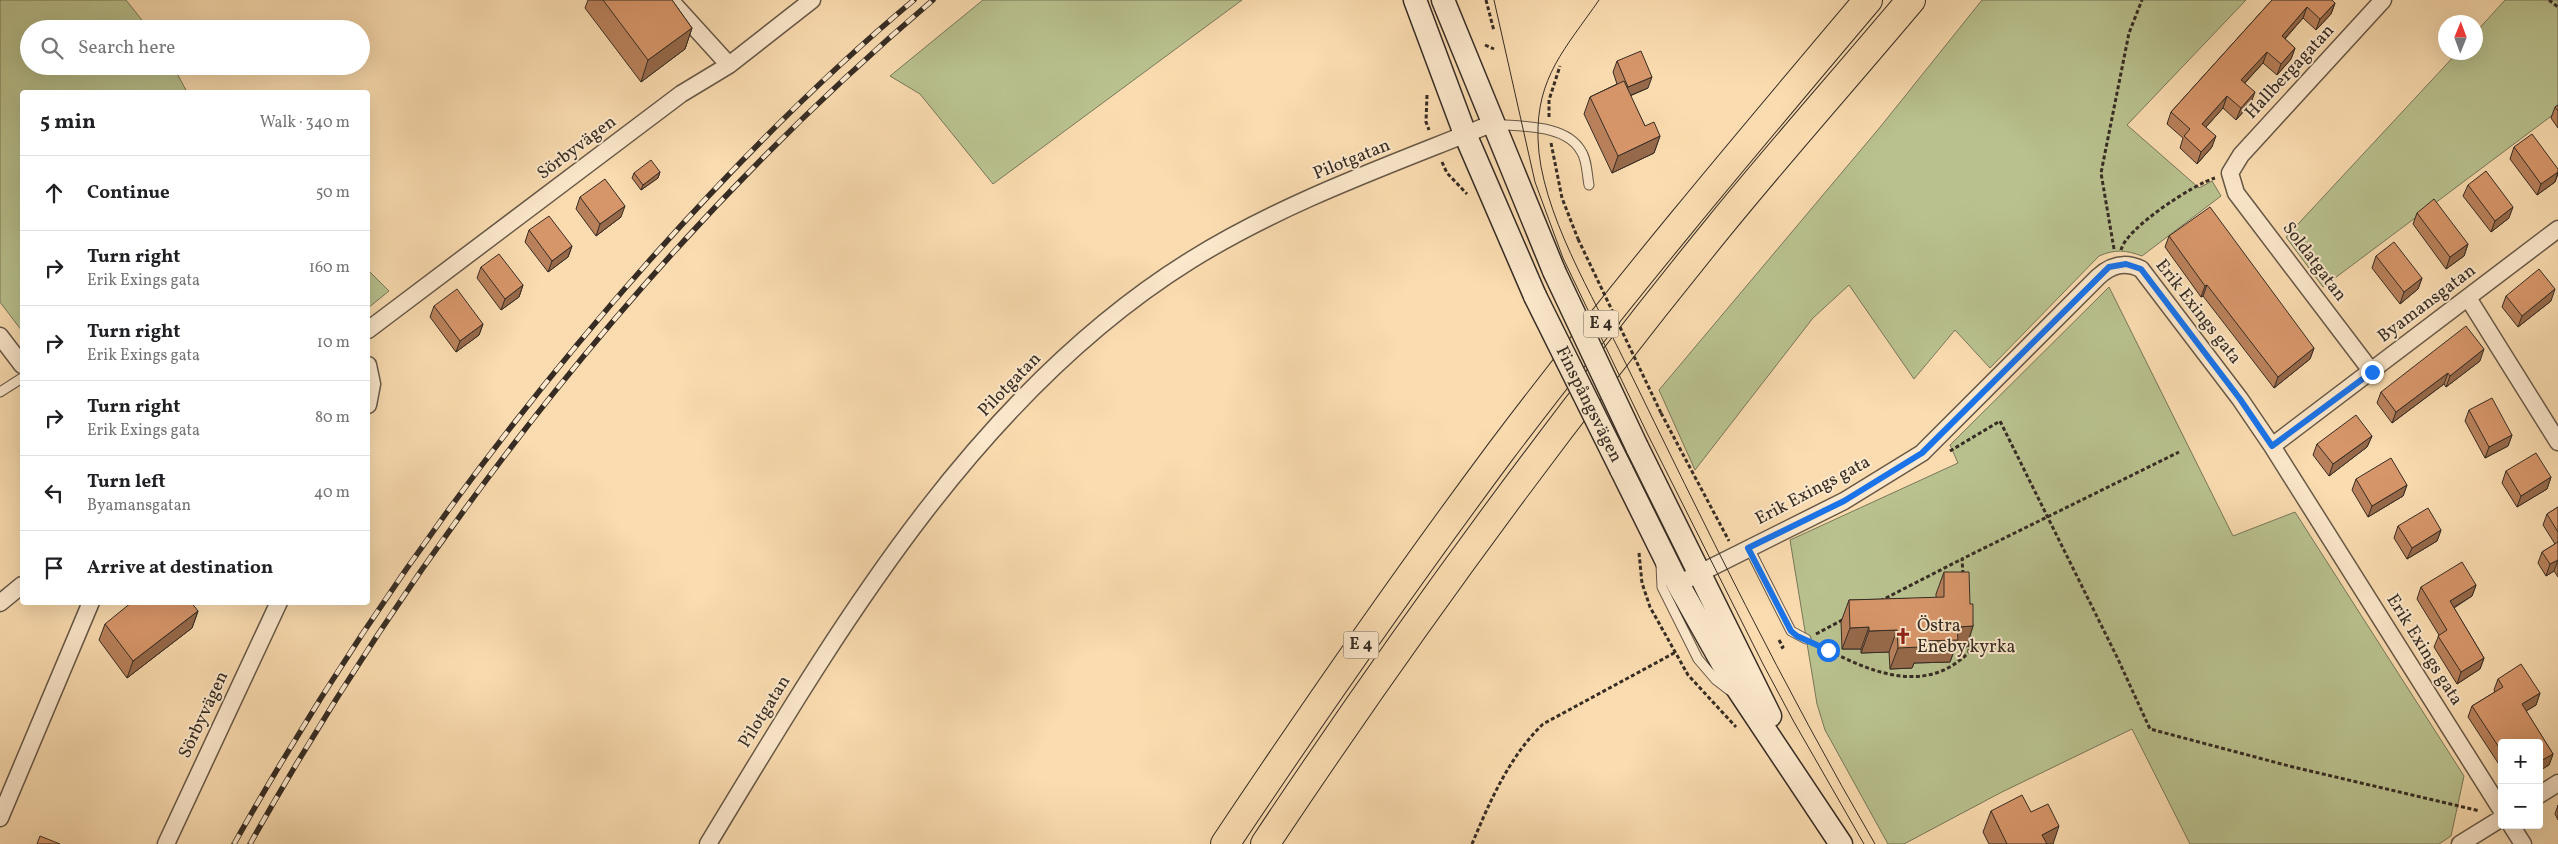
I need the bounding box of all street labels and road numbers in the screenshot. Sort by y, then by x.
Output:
street label: Hallbergagatan [2239,19,2341,125]
street label: Sörbyvägen [532,110,622,186]
street label: Pilotgatan [1310,133,1394,187]
street label: Soldatgatan [2276,217,2352,307]
street label: Erik Exings gata [2149,254,2247,370]
street label: Byamansgatan [2373,259,2482,349]
road number: E 4 [1584,310,1618,338]
street label: Finspångsvägen [1549,342,1628,467]
street label: Pilotgatan [973,347,1047,423]
street label: Erik Exings gata [1751,450,1875,532]
street label: Erik Exings gata [2380,589,2468,711]
road number: E 4 [1344,632,1378,658]
street label: Sörbyvägen [173,667,235,763]
street label: Pilotgatan [733,671,797,753]

